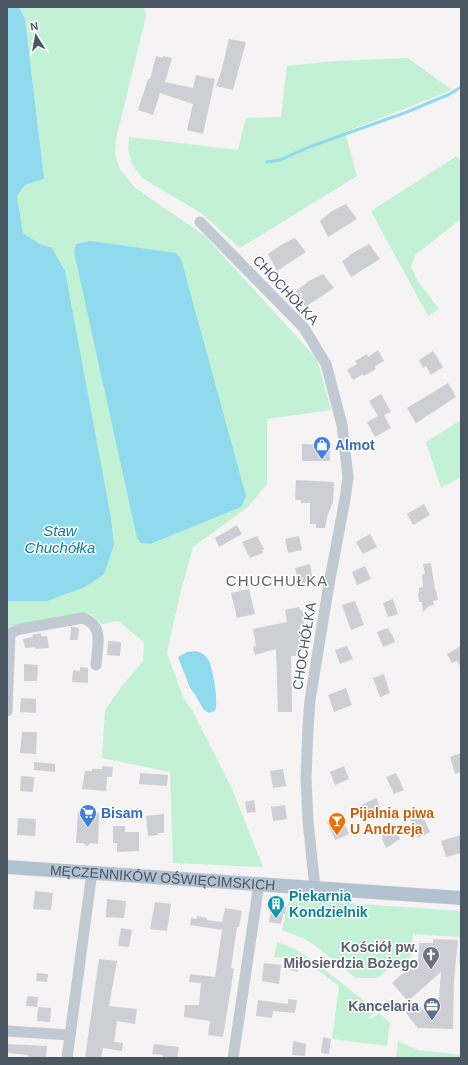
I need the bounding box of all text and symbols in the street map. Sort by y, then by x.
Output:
north arrow [16,16,56,56]
text: N [29,20,39,33]
street label: CHOCHÓŁKA [250,252,323,328]
shop icon: Almot [312,435,332,460]
place label: Almot [335,437,375,453]
water label: Staw Chuchółka [25,522,95,556]
district label: CHUCHUŁKA [226,572,328,589]
street label: CHOCHÓŁKA [289,600,319,691]
supermarket icon: Bisam [78,803,98,828]
place label: Bisam [101,805,143,821]
place label: Pijalnia piwa U Andrzeja [350,805,434,837]
bar icon: Pijalnia piwa U Andrzeja [327,811,347,836]
street label: MĘCZENNIKÓW OŚWIĘCIMSKICH [49,862,276,893]
place label: Piekarnia Kondzielnik [289,888,368,920]
building icon: Piekarnia Kondzielnik [266,894,286,919]
place label: Kościół pw. Miłosierdzia Bożego [283,939,418,971]
church icon: Kościół pw. Miłosierdzia Bożego [421,945,441,970]
office icon: Kancelaria [422,996,442,1021]
place label: Kancelaria [348,998,419,1014]

